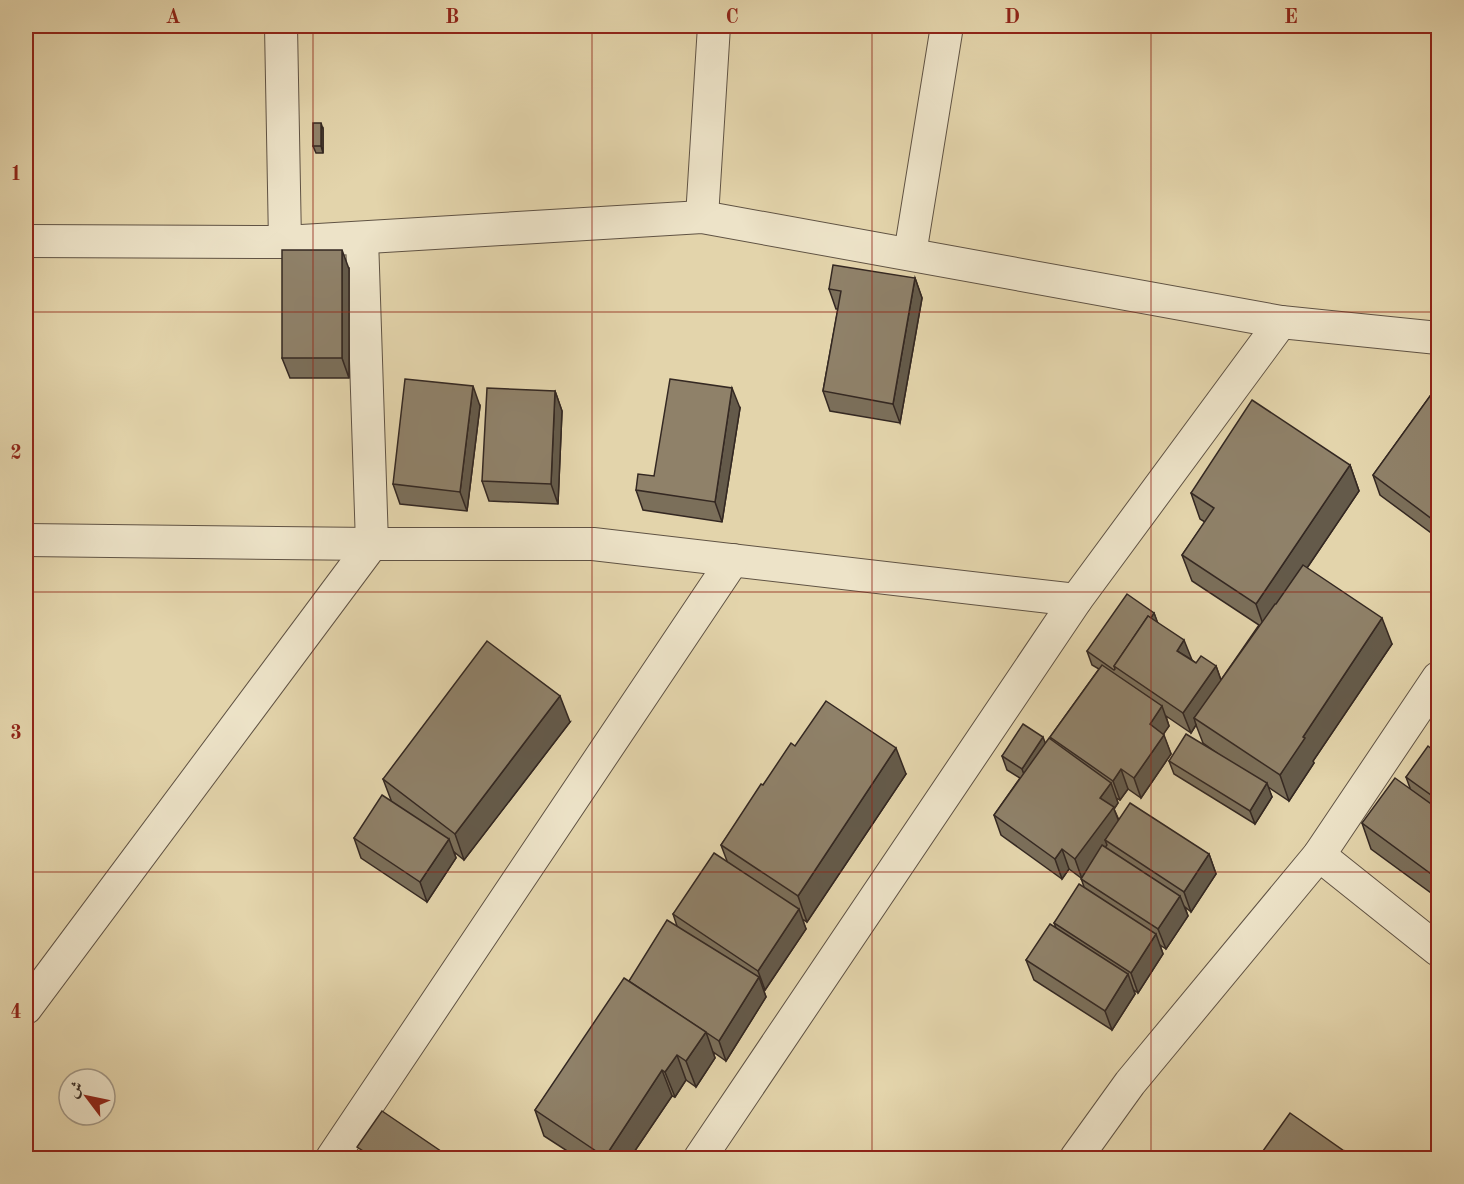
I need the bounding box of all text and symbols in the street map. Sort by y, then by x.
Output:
text: A [165,8,181,28]
text: B [445,8,459,28]
text: C [725,8,739,28]
text: D [1004,8,1020,28]
text: E [1284,8,1298,28]
text: 1 [10,165,22,185]
text: 2 [10,444,22,464]
text: 3 [10,724,22,744]
text: 4 [10,1003,22,1023]
north arrow [57,1067,117,1127]
text: ش [65,1079,87,1101]

